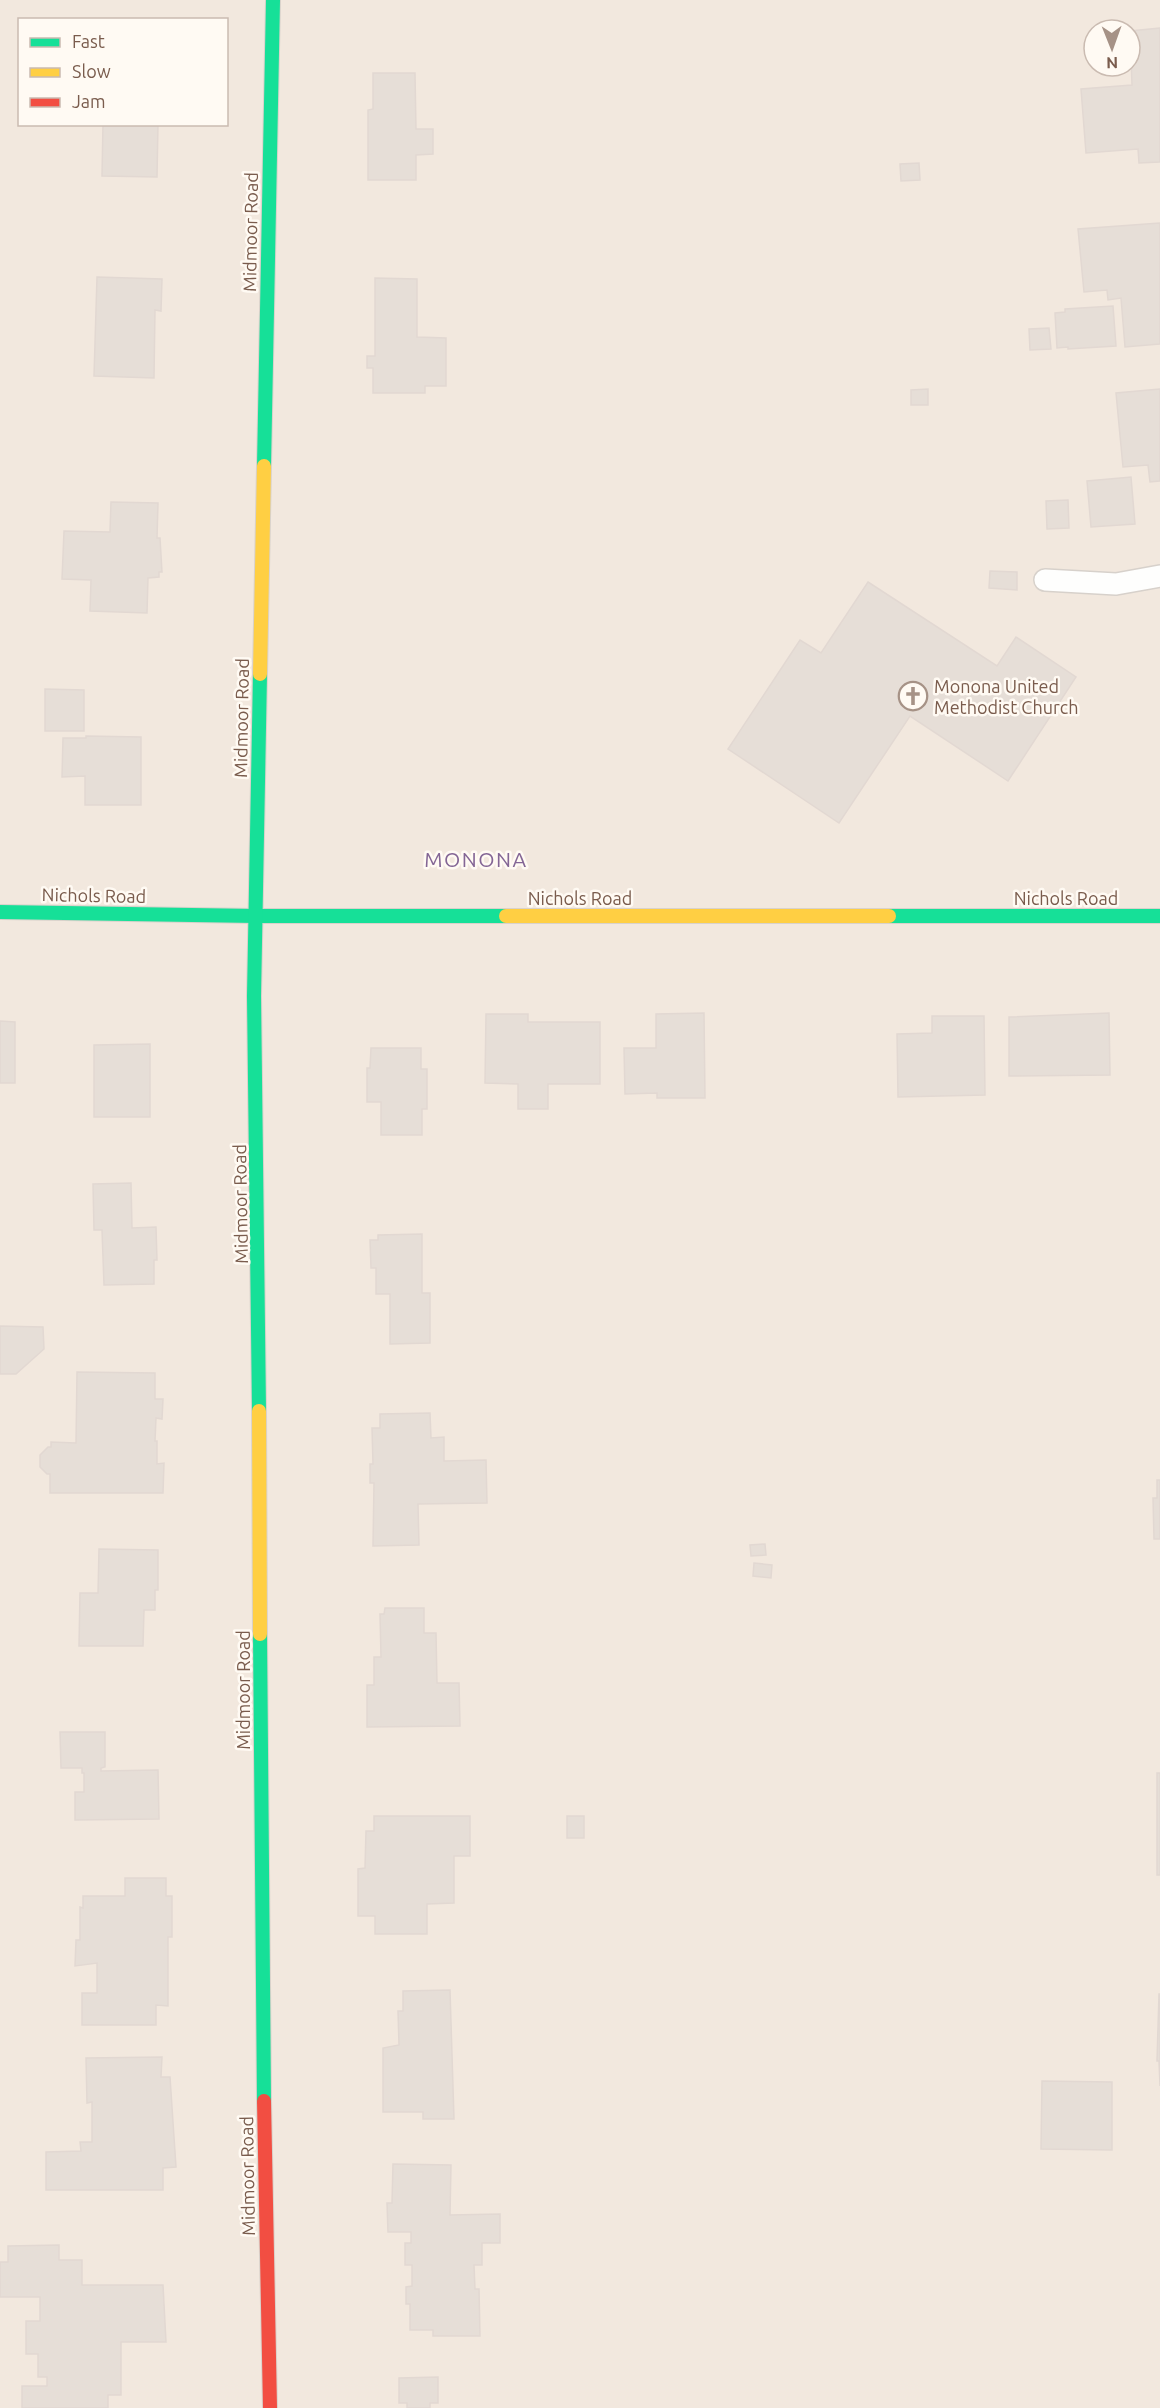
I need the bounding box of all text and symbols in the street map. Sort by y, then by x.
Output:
legend [18,18,228,126]
north arrow [1082,18,1142,78]
text: Fast [72,31,105,51]
text: N [1106,54,1118,72]
text: Slow [72,61,111,81]
text: Jam [72,91,106,111]
street label: Midmoor Road [239,172,261,292]
street label: Midmoor Road [230,658,252,778]
place label: Monona United Methodist Church [934,676,1078,717]
church icon: Monona United Methodist Church [897,680,929,712]
district label: MONONA [424,847,528,871]
street label: Nichols Road [42,884,146,906]
street label: Nichols Road [528,888,632,908]
street label: Nichols Road [1014,888,1118,908]
street label: Midmoor Road [229,1144,251,1264]
street label: Midmoor Road [233,1630,253,1750]
street label: Midmoor Road [236,2116,258,2236]

